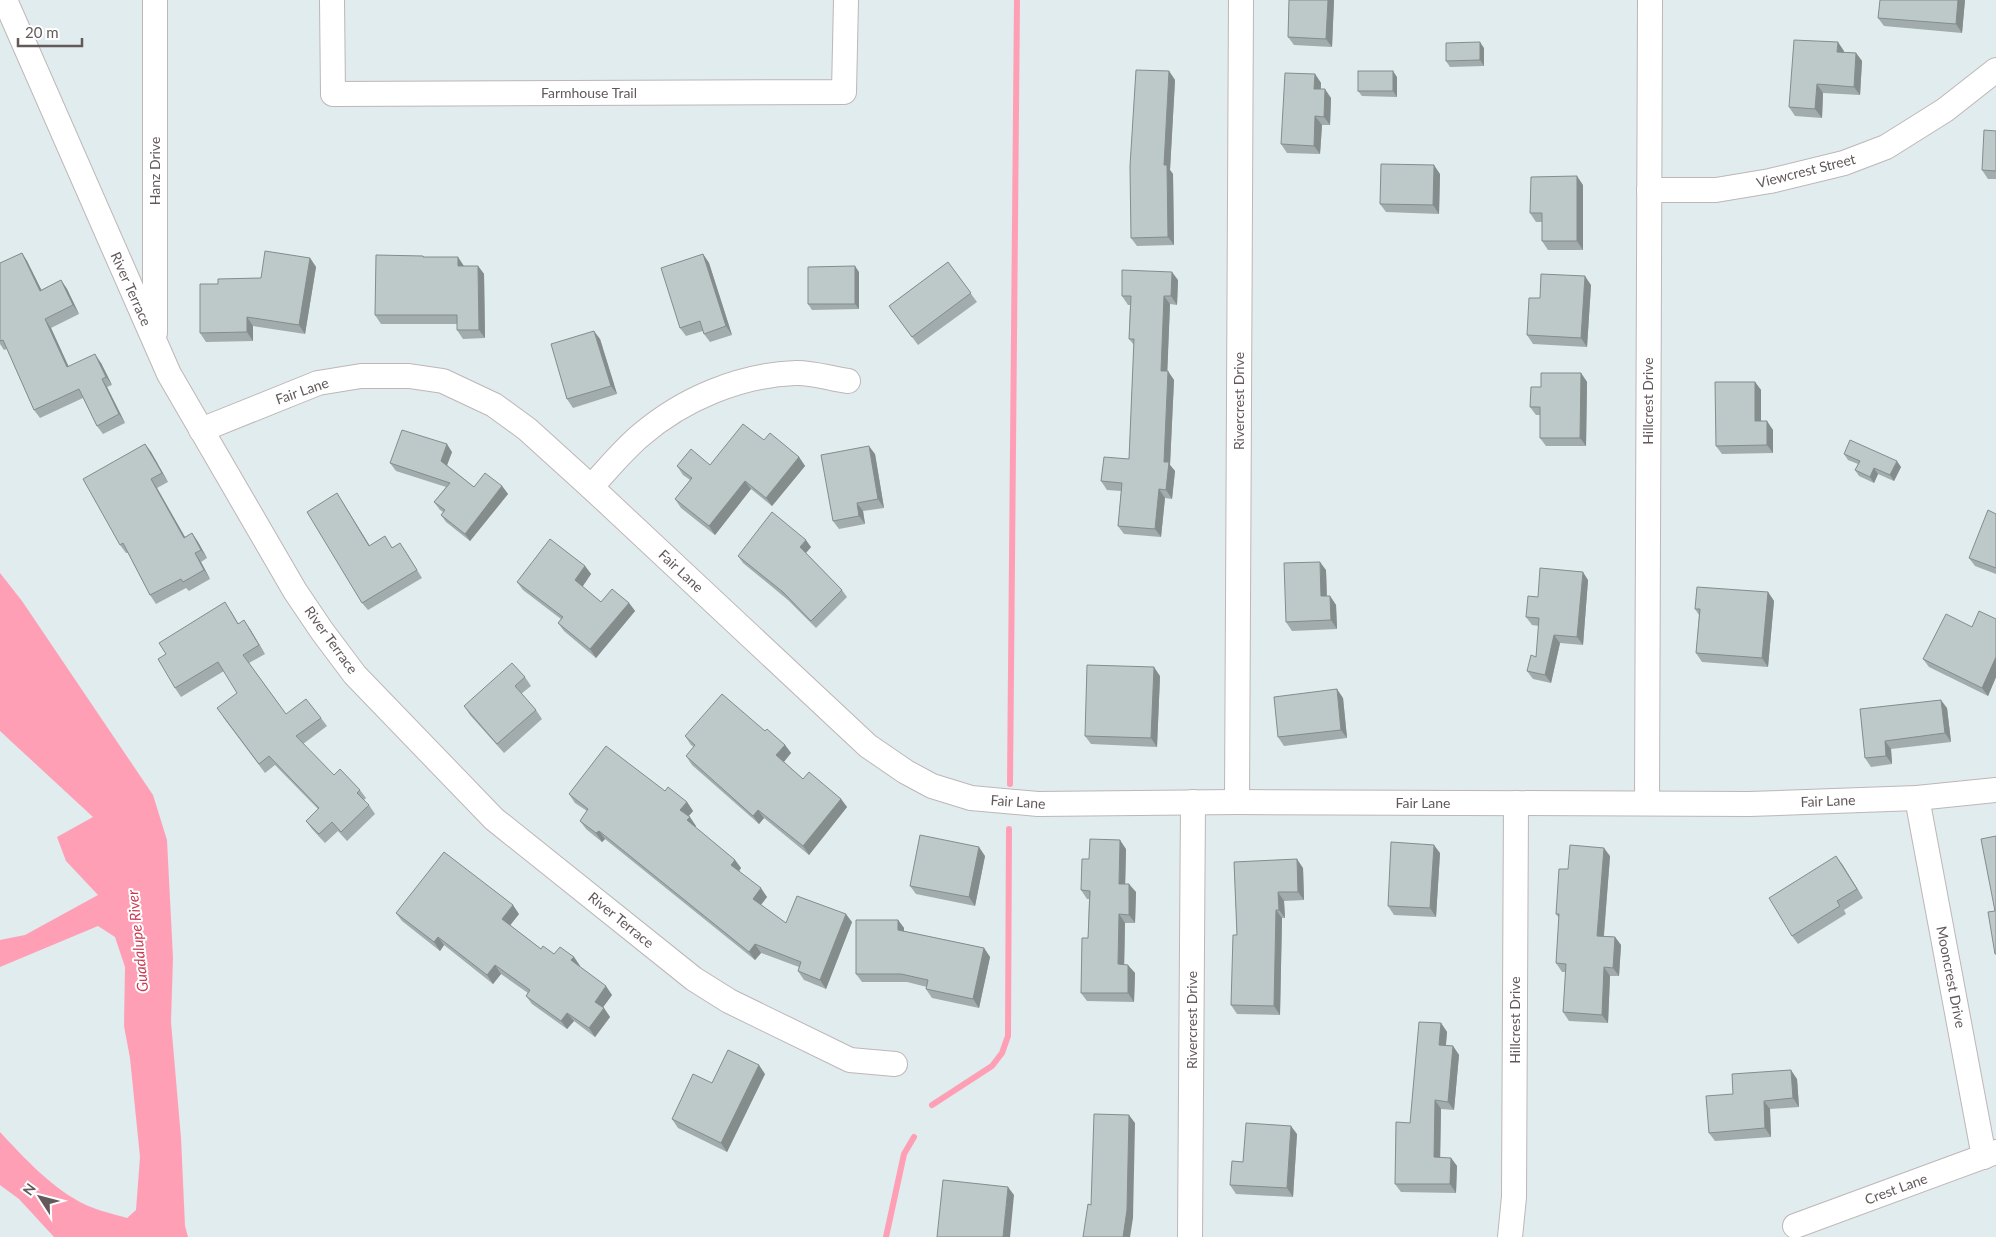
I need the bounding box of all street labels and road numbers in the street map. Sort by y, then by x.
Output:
street label: Farmhouse Trail [541,84,637,101]
street label: Hanz Drive [146,137,163,205]
street label: Viewcrest Street [1755,150,1857,191]
street label: River Terrace [108,249,155,329]
street label: Rivercrest Drive [1230,352,1247,450]
street label: Hillcrest Drive [1639,357,1656,445]
street label: Fair Lane [273,374,331,408]
street label: Fair Lane [655,546,707,596]
street label: River Terrace [301,603,362,677]
street label: Fair Lane [990,791,1046,812]
street label: Fair Lane [1800,791,1856,810]
street label: Fair Lane [1396,794,1450,811]
street label: River Terrace [585,888,658,951]
street label: Mooncrest Drive [1933,925,1970,1029]
street label: Rivercrest Drive [1183,971,1200,1069]
street label: Hillcrest Drive [1506,976,1523,1064]
street label: Crest Lane [1862,1169,1930,1208]

